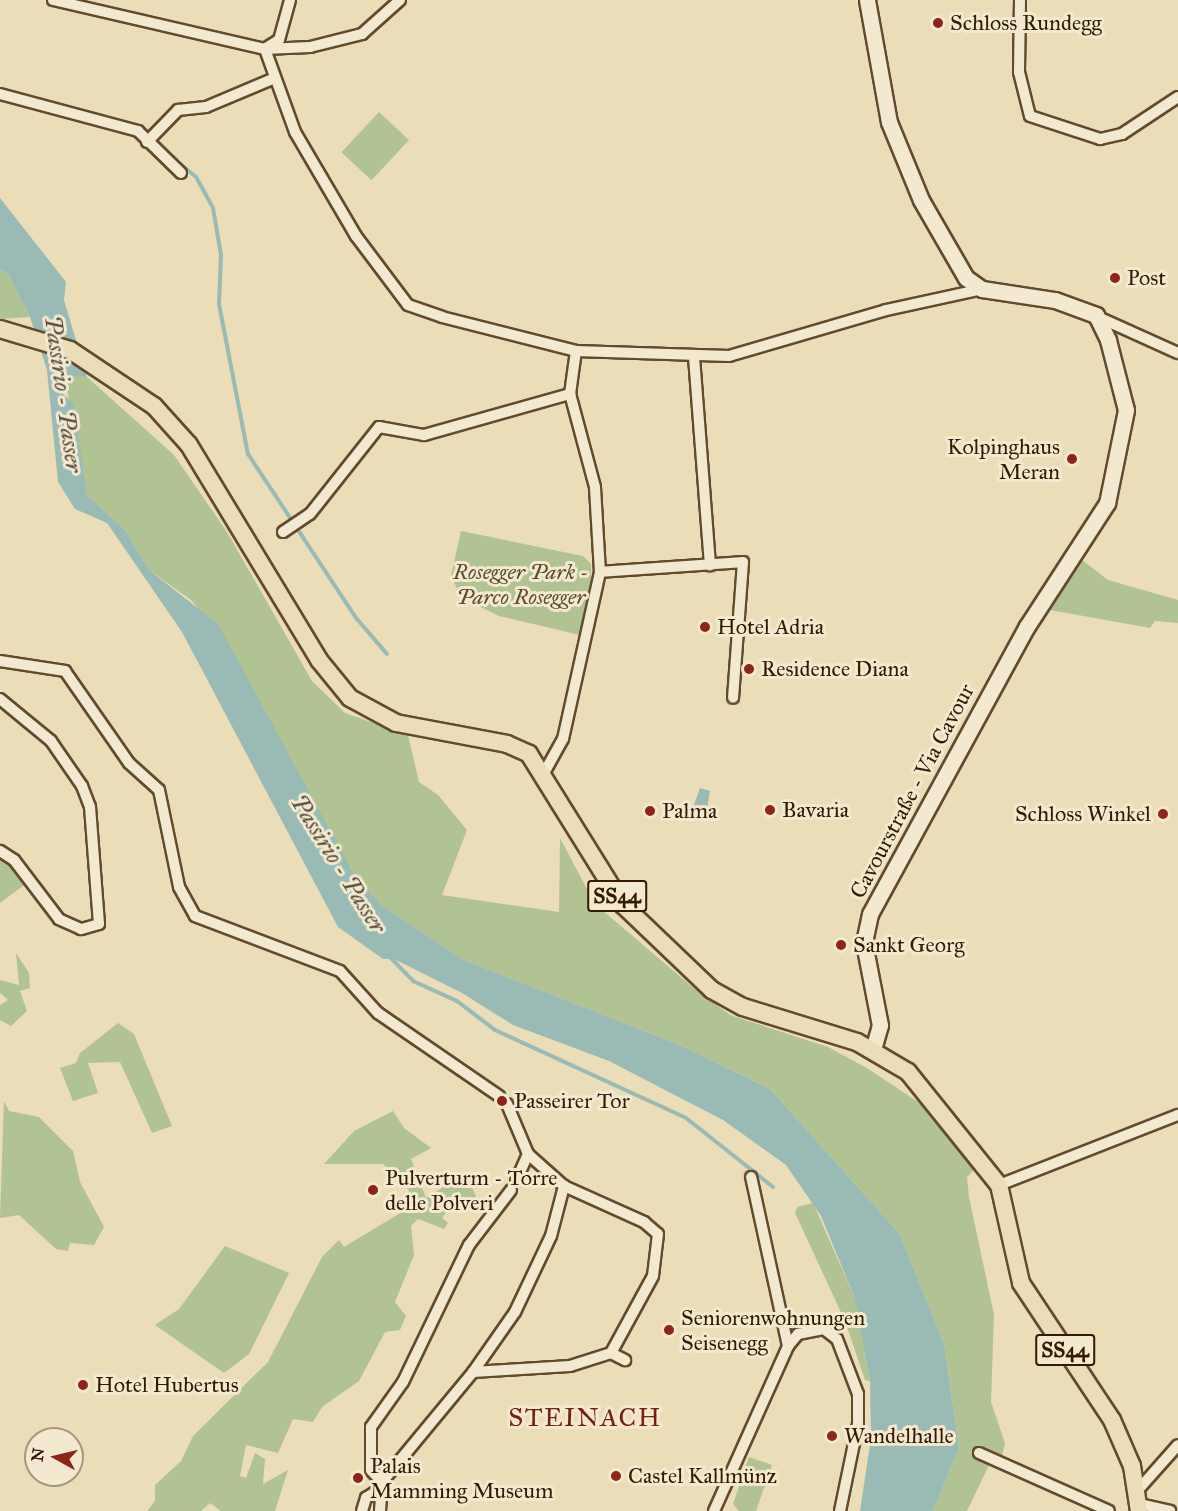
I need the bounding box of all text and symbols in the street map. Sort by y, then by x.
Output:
place label: Schloss Rundegg [950,10,1102,36]
marker: Schloss Rundegg [931,16,945,30]
place label: Post [1127,265,1166,291]
marker: Post [1108,271,1122,285]
water label: Passirio - Passer [38,314,88,474]
place label: Kolpinghaus Meran [947,433,1060,484]
marker: Kolpinghaus Meran [1065,452,1079,466]
park label: Rosegger Park - Parco Rosegger [453,558,589,610]
place label: Hotel Adria [717,614,824,640]
marker: Hotel Adria [698,620,712,634]
place label: Residence Diana [761,656,909,682]
marker: Residence Diana [742,662,756,676]
street label: Cavourstraße - Via Cavour [844,679,980,903]
water label: Passirio - Passer [284,789,392,939]
place label: Bavaria [782,797,849,823]
place label: Palma [662,798,717,824]
place label: Schloss Winkel [1015,801,1151,827]
marker: Bavaria [763,803,777,817]
marker: Palma [643,804,657,818]
marker: Schloss Winkel [1156,807,1170,821]
road number: SS44 [587,878,647,914]
place label: Sankt Georg [853,932,964,958]
marker: Sankt Georg [834,938,848,952]
place label: Passeirer Tor [514,1088,630,1114]
marker: Passeirer Tor [495,1094,509,1108]
place label: Pulverturm - Torre delle Polveri [385,1164,557,1216]
marker: Pulverturm - Torre delle Polveri [366,1183,380,1197]
place label: Seniorenwohnungen Seisenegg [681,1304,865,1356]
marker: Seniorenwohnungen Seisenegg [662,1323,676,1337]
road number: SS44 [1035,1332,1095,1368]
place label: Hotel Hubertus [95,1372,239,1398]
marker: Hotel Hubertus [76,1378,90,1392]
district label: STEINACH [508,1402,662,1434]
place label: Wandelhalle [844,1423,954,1449]
north arrow [24,1427,84,1487]
marker: Wandelhalle [825,1429,839,1443]
text: N [27,1447,48,1463]
place label: Palais Mamming Museum [370,1452,553,1504]
place label: Castel Kallmünz [628,1463,777,1489]
marker: Castel Kallmünz [609,1469,623,1483]
marker: Palais Mamming Museum [351,1471,365,1485]

